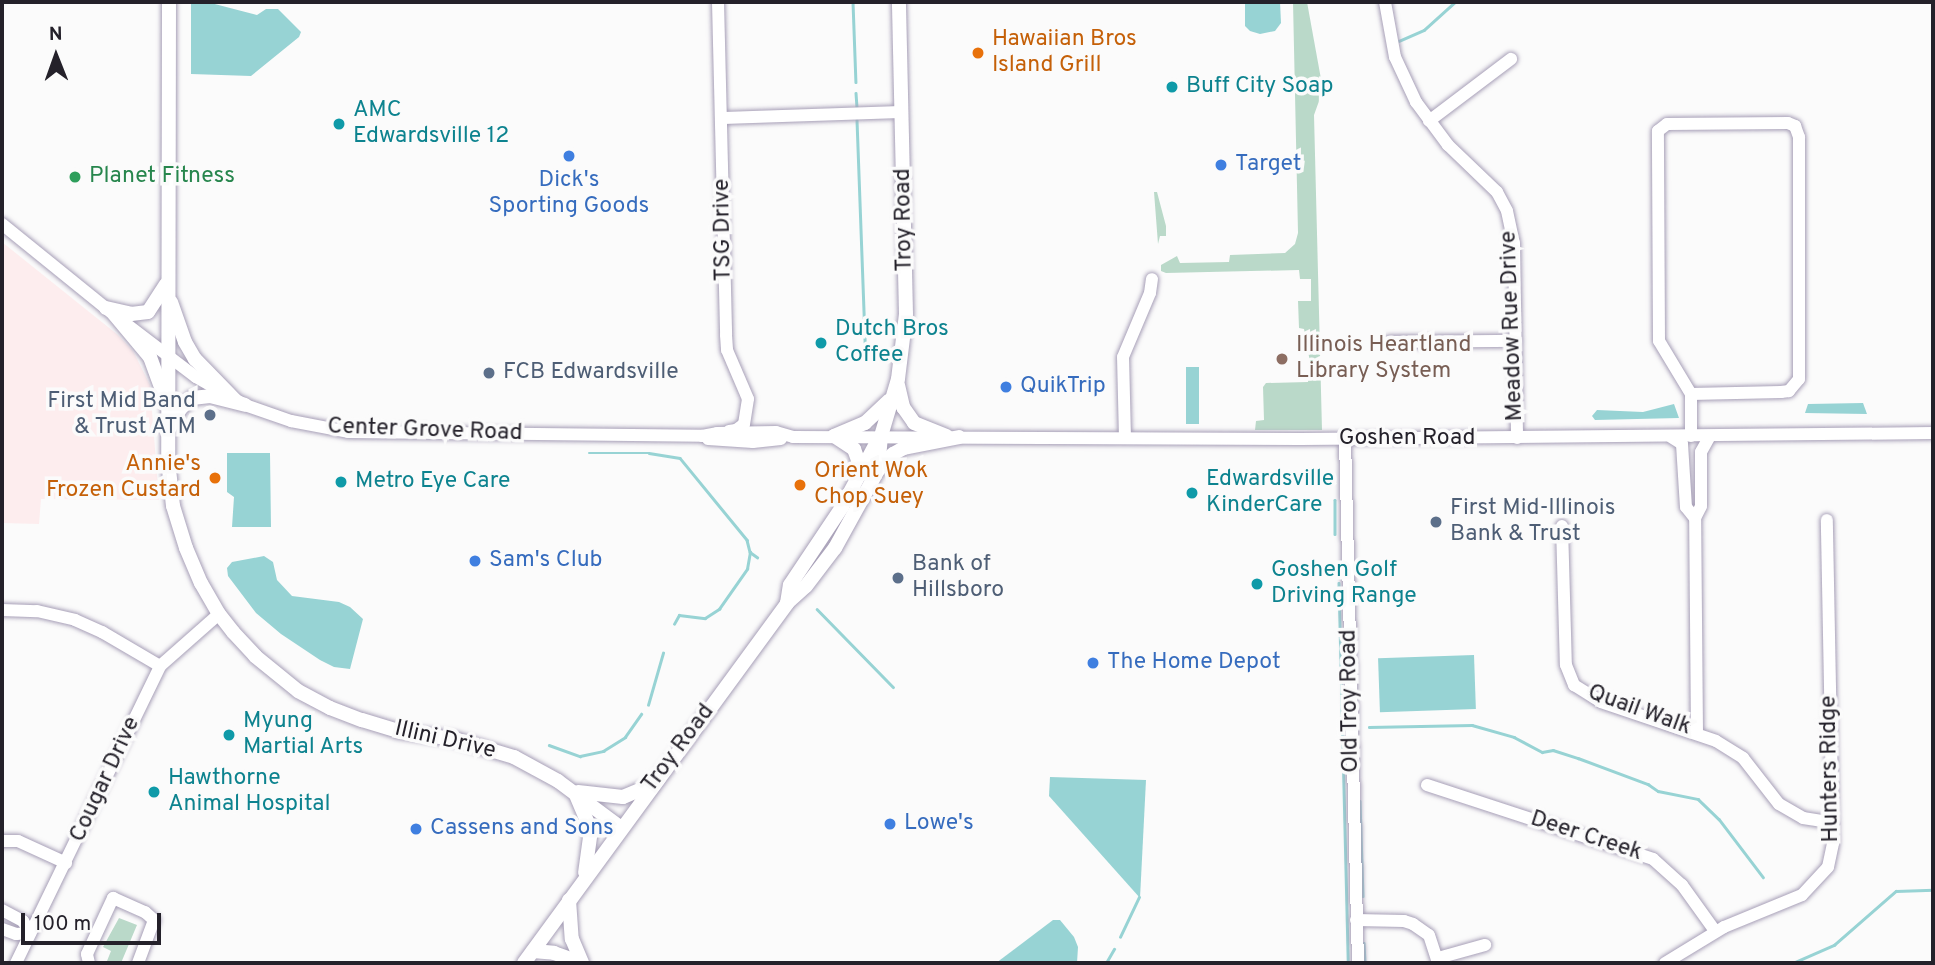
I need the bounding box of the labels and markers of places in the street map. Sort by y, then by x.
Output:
place label: Hawaiian Bros Island Grill [992,26,1137,80]
marker: Hawaiian Bros Island Grill [970,45,986,61]
place label: Buff City Soap [1186,73,1333,101]
marker: Buff City Soap [1164,79,1180,95]
place label: AMC Edwardsville 12 [353,97,509,151]
marker: AMC Edwardsville 12 [331,116,347,132]
marker: Dick's Sporting Goods [561,148,577,164]
place label: Target [1235,151,1301,179]
marker: Target [1213,157,1229,173]
place label: Planet Fitness [89,163,235,191]
place label: Dick's Sporting Goods [489,167,649,221]
marker: Planet Fitness [67,169,83,185]
place label: Dutch Bros Coffee [835,316,949,370]
place label: Illinois Heartland Library System [1296,332,1472,386]
marker: Dutch Bros Coffee [813,335,829,351]
marker: Illinois Heartland Library System [1274,351,1290,367]
place label: FCB Edwardsville [503,359,679,387]
marker: FCB Edwardsville [481,365,497,381]
place label: QuikTrip [1020,373,1106,401]
marker: QuikTrip [998,379,1014,395]
place label: First Mid Band & Trust ATM [47,388,196,442]
marker: First Mid Band & Trust ATM [202,407,218,423]
place label: Annie's Frozen Custard [46,451,201,505]
place label: Orient Wok Chop Suey [814,458,929,512]
place label: Edwardsville KinderCare [1206,466,1334,520]
place label: Metro Eye Care [355,468,510,496]
marker: Annie's Frozen Custard [207,470,223,486]
marker: Metro Eye Care [333,474,349,490]
marker: Orient Wok Chop Suey [792,477,808,493]
marker: Edwardsville KinderCare [1184,485,1200,501]
place label: First Mid-Illinois Bank & Trust [1450,495,1615,549]
marker: First Mid-Illinois Bank & Trust [1428,514,1444,530]
place label: Sam's Club [489,547,603,575]
place label: Bank of Hillsboro [912,551,1004,605]
marker: Sam's Club [467,553,483,569]
place label: Goshen Golf Driving Range [1271,557,1417,611]
marker: Bank of Hillsboro [890,570,906,586]
marker: Goshen Golf Driving Range [1249,576,1265,592]
place label: The Home Depot [1107,649,1281,677]
marker: The Home Depot [1085,655,1101,671]
place label: Myung Martial Arts [243,708,364,762]
marker: Myung Martial Arts [221,727,237,743]
place label: Hawthorne Animal Hospital [168,765,330,819]
marker: Hawthorne Animal Hospital [146,784,162,800]
place label: Lowe's [904,810,974,838]
place label: Cassens and Sons [430,815,614,843]
marker: Lowe's [882,816,898,832]
marker: Cassens and Sons [408,821,424,837]

